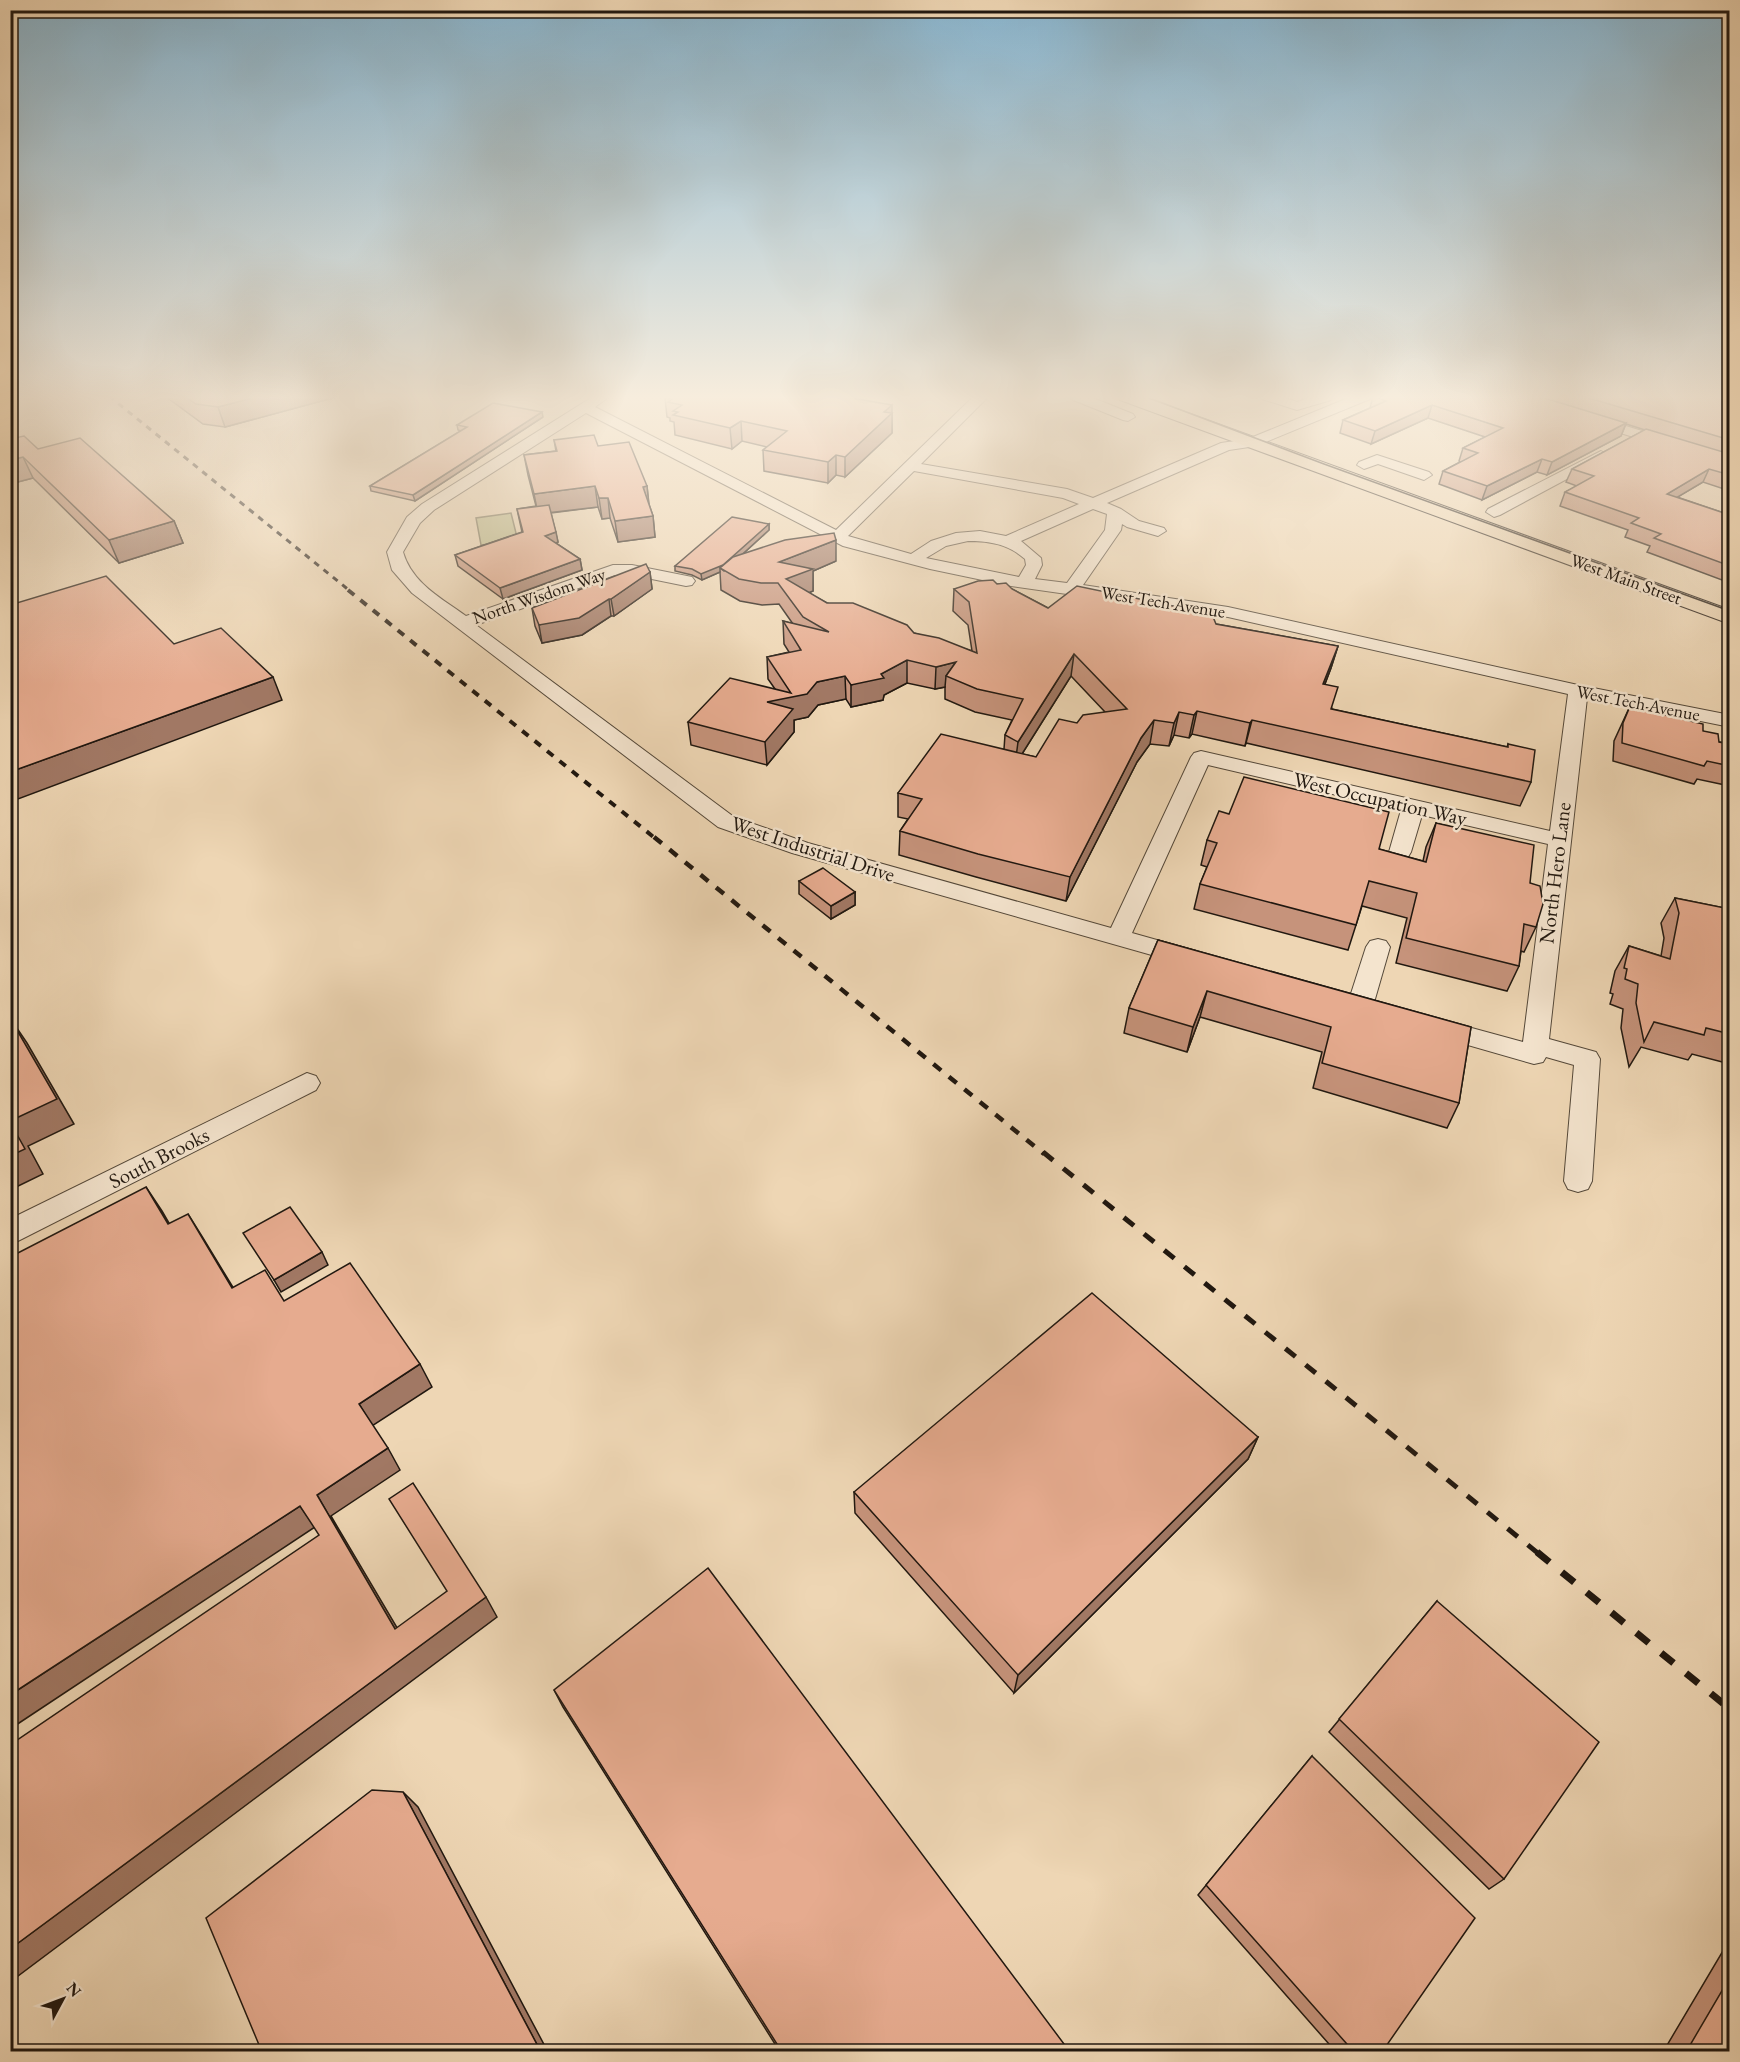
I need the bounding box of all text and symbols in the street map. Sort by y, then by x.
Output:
street label: West Main Street [1567,548,1685,609]
street label: North Wisdom Way [469,562,609,629]
street label: West Tech Avenue [1099,580,1227,623]
street label: West Tech Avenue [1574,679,1702,726]
street label: West Occupation Way [1291,765,1470,832]
street label: North Hero Lane [1532,801,1577,945]
street label: West Industrial Drive [728,809,899,888]
street label: South Brooks [104,1121,214,1194]
north arrow [33,1969,93,2029]
text: N [62,1978,86,2001]

